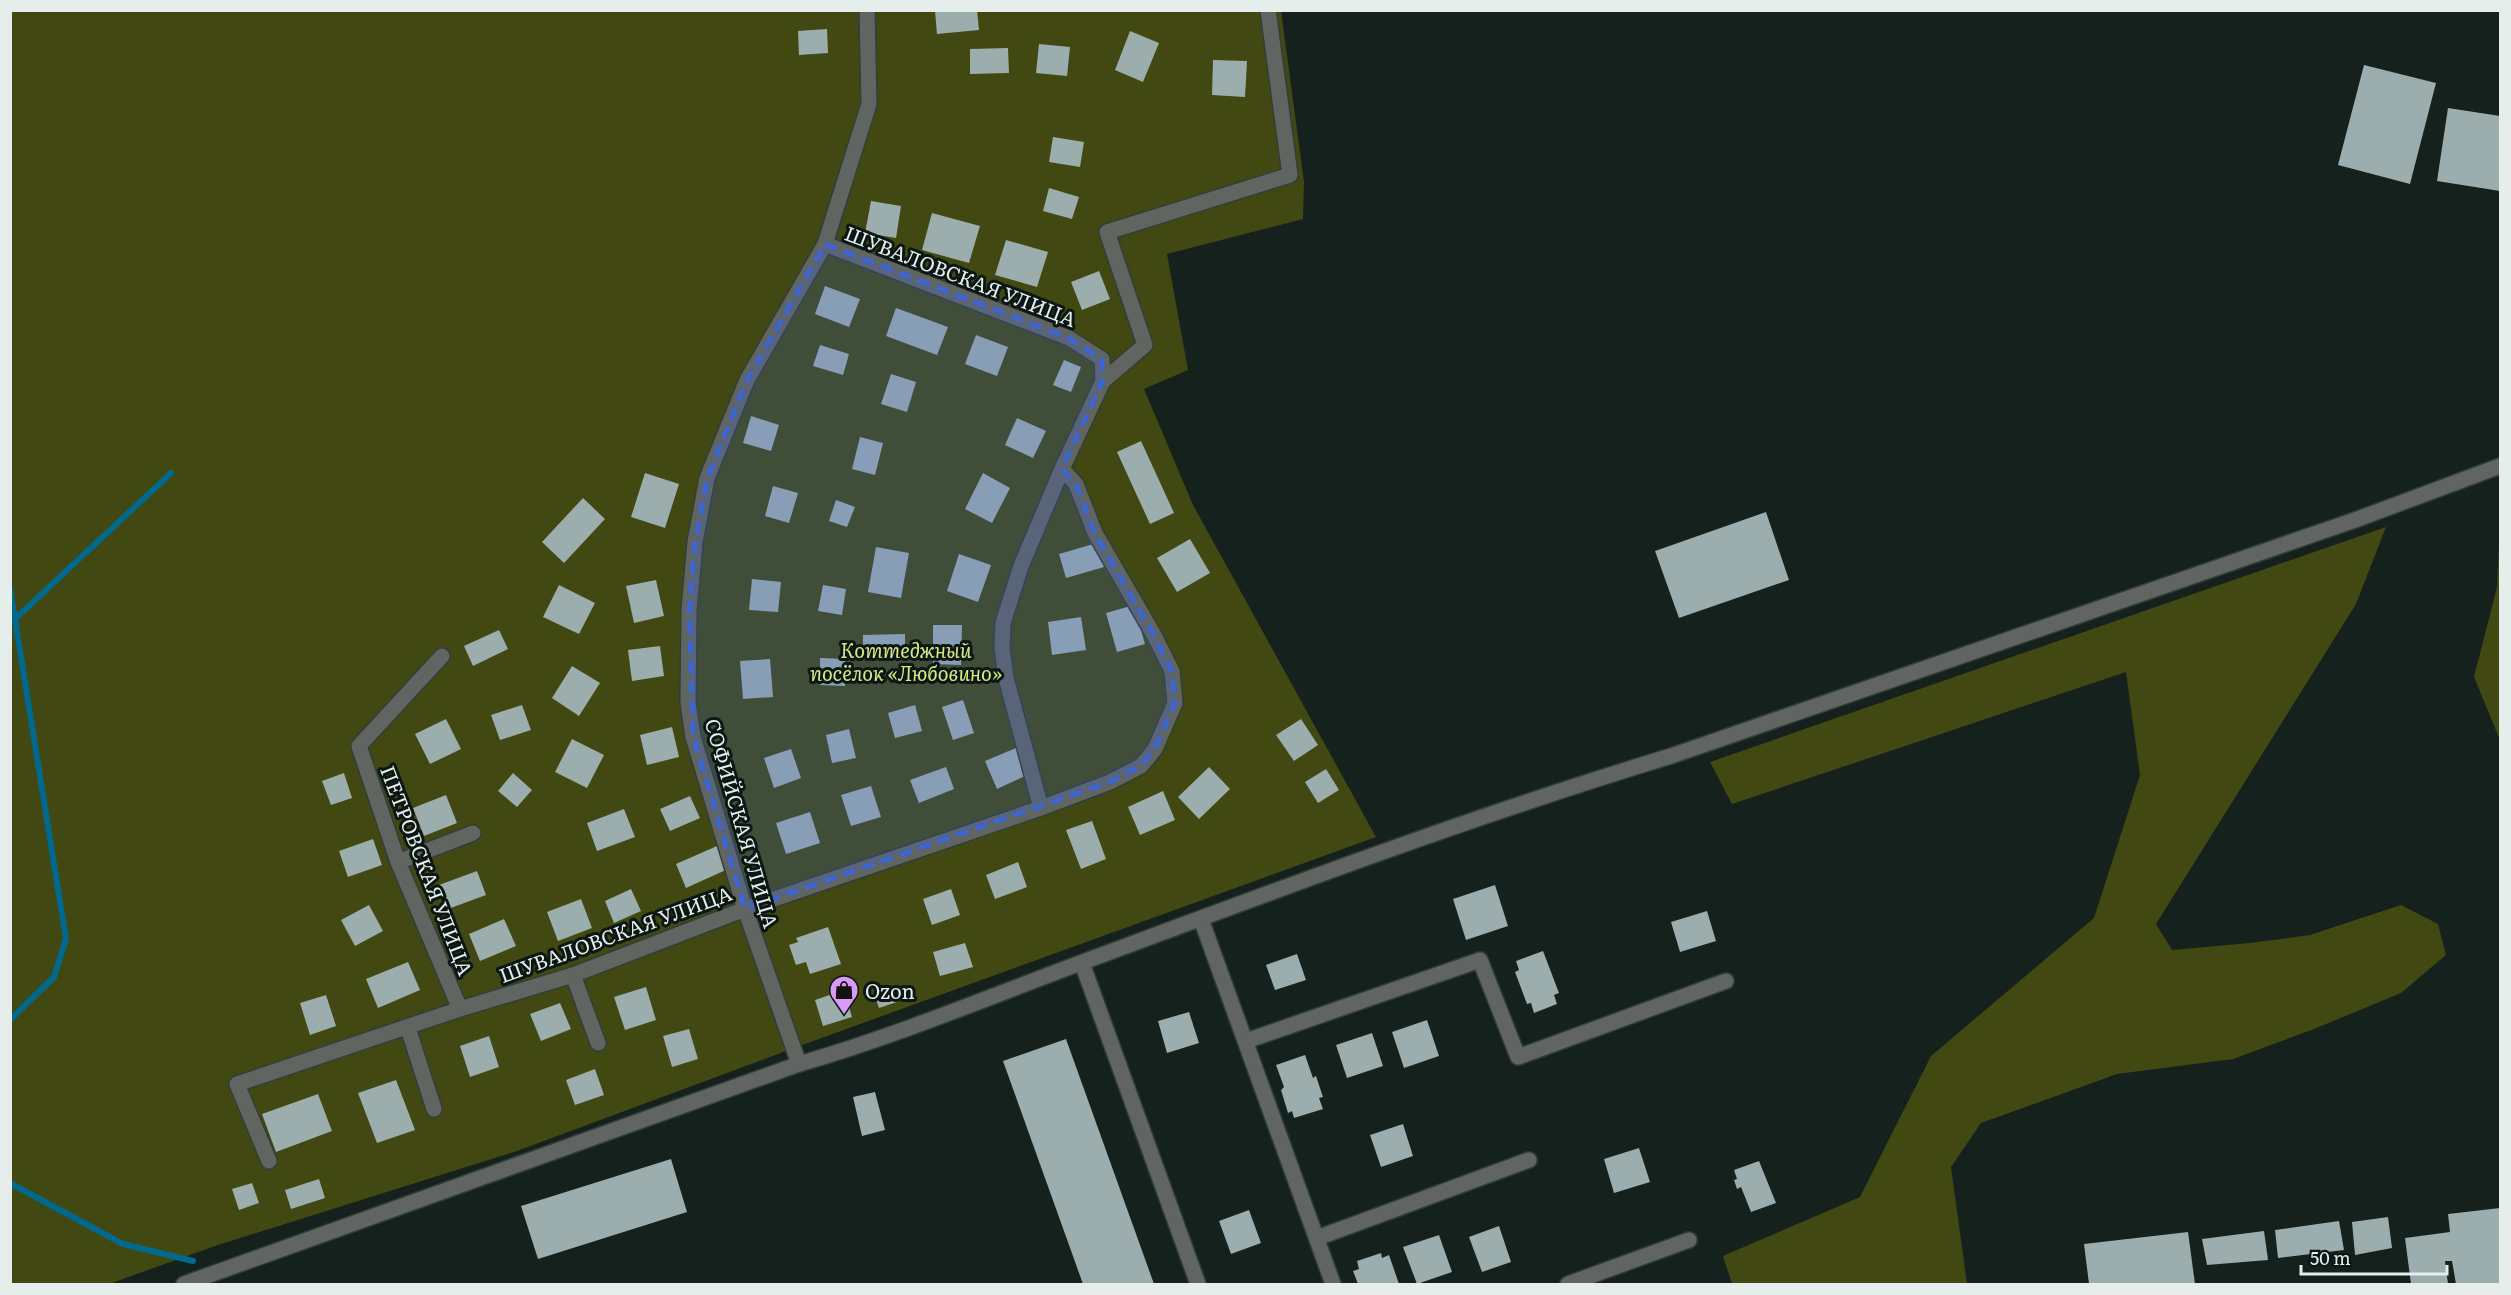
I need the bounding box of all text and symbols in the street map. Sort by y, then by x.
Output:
street label: ШУВАЛОВСКАЯ УЛИЦА [841,217,1081,333]
park label: Коттеджный посёлок «Любовино» [810,634,1002,687]
street label: СОФИЙСКАЯ УЛИЦА [699,715,787,932]
street label: ПЕТРОВСКАЯ УЛИЦА [374,761,482,980]
street label: ШУВАЛОВСКАЯ УЛИЦА [494,877,736,989]
shop icon: Ozon [828,974,860,1016]
place label: Ozon [865,975,915,1005]
scale bar [2301,1238,2446,1276]
text: 50 m [2310,1244,2351,1271]

